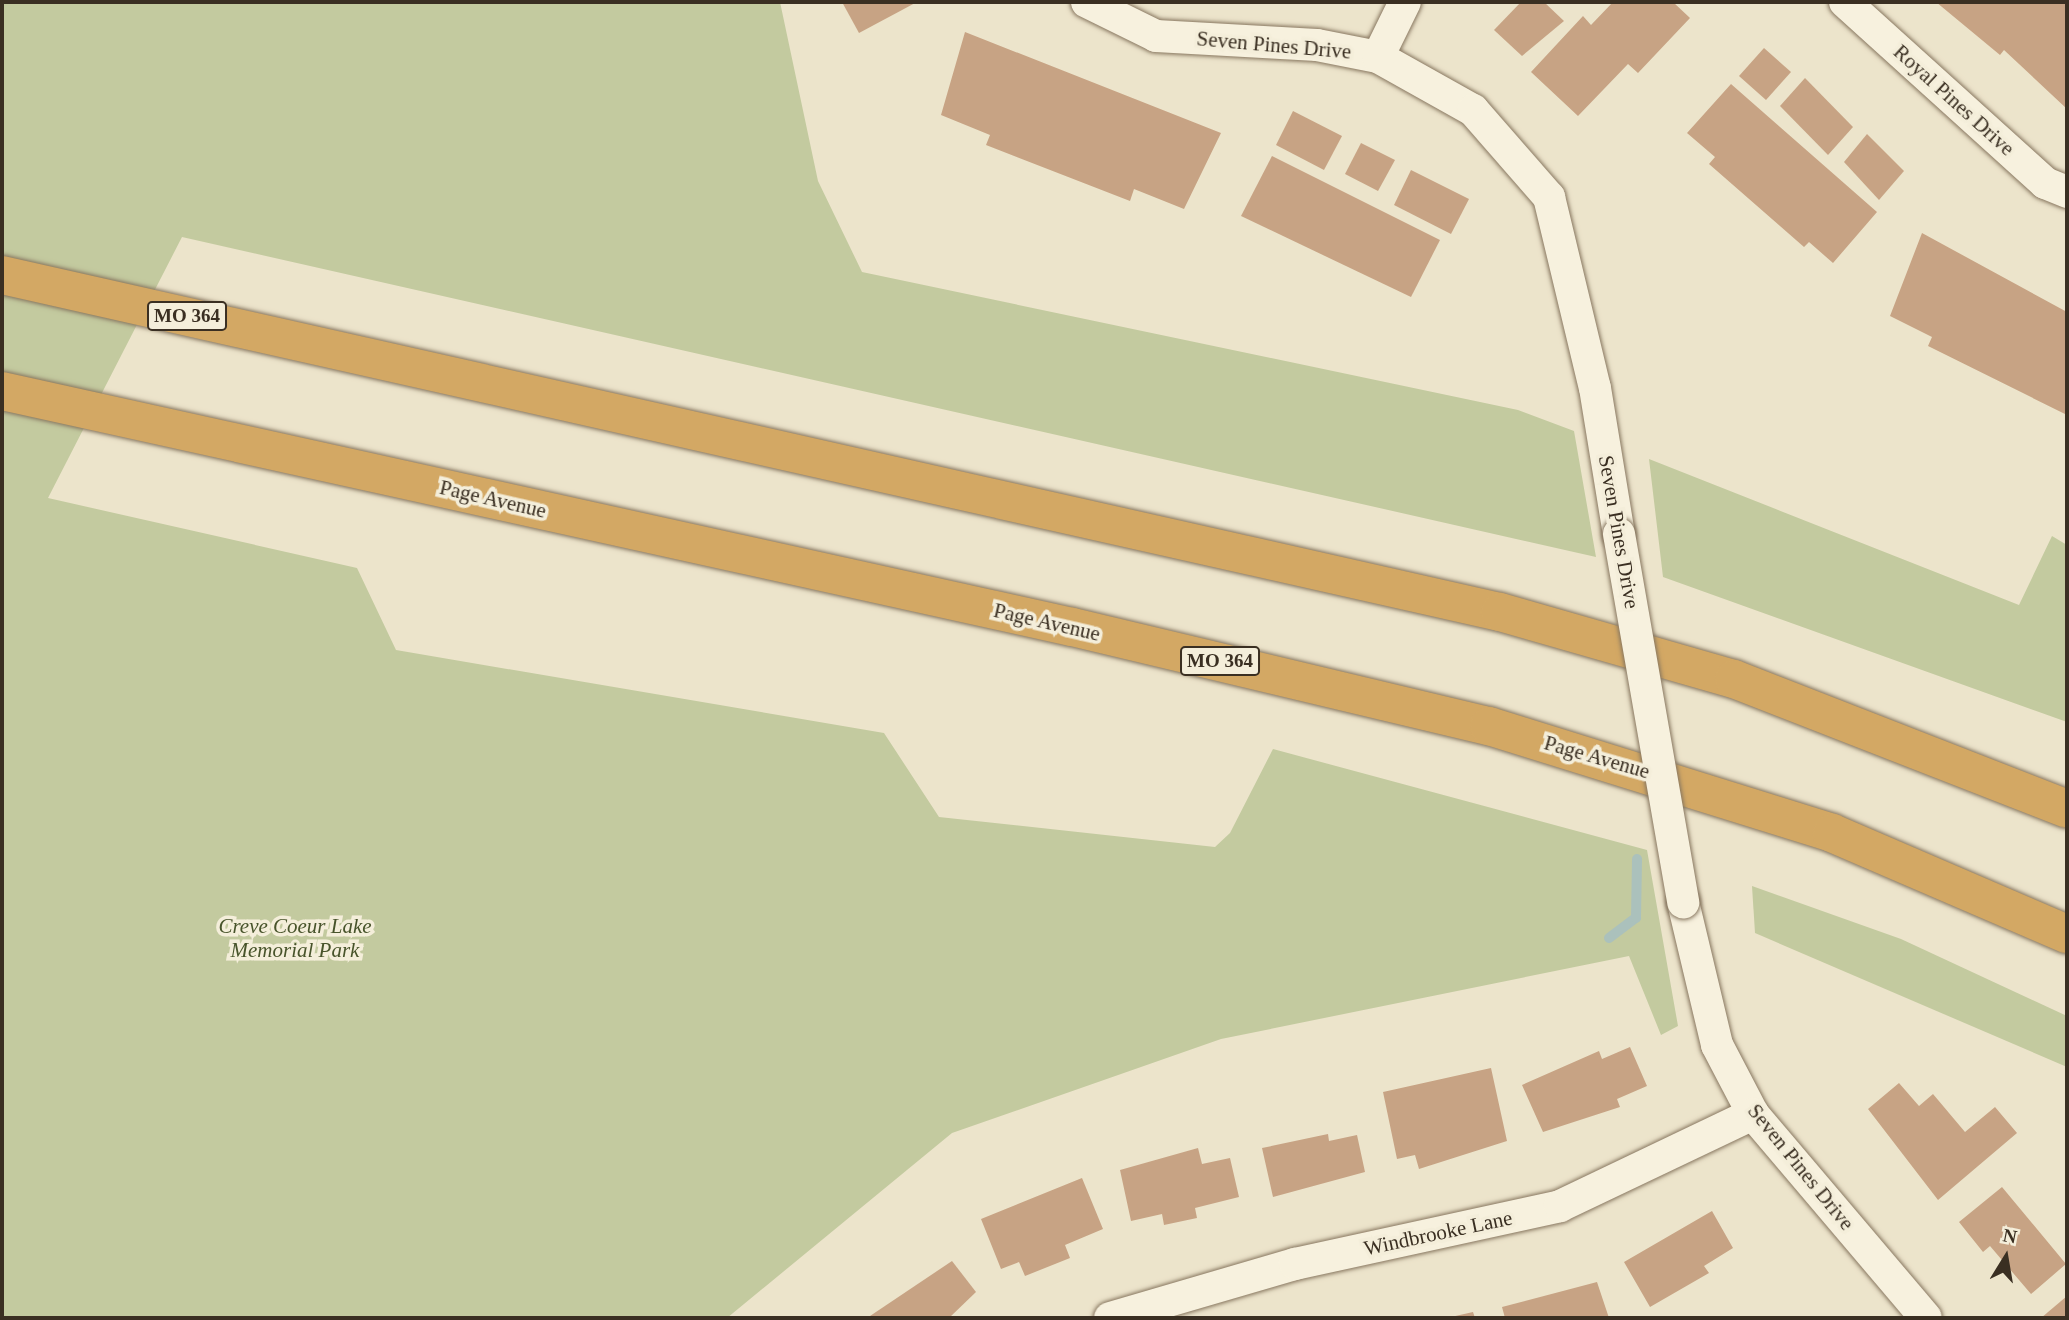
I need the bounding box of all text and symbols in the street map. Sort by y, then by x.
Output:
street label: Seven Pines Drive [1196,26,1352,64]
street label: Royal Pines Drive [1888,39,2020,161]
road number: MO 364 [147,300,227,332]
street label: Seven Pines Drive [1593,453,1645,611]
street label: Page Avenue [437,474,549,524]
street label: Page Avenue [991,597,1103,647]
road number: MO 364 [1180,646,1260,676]
street label: Page Avenue [1541,730,1653,784]
park label: Creve Coeur Lake Memorial Park [218,913,372,963]
street label: Seven Pines Drive [1742,1099,1860,1235]
street label: Windbrooke Lane [1361,1205,1515,1261]
north arrow [1971,1222,2041,1292]
text: N [2001,1224,2019,1248]

